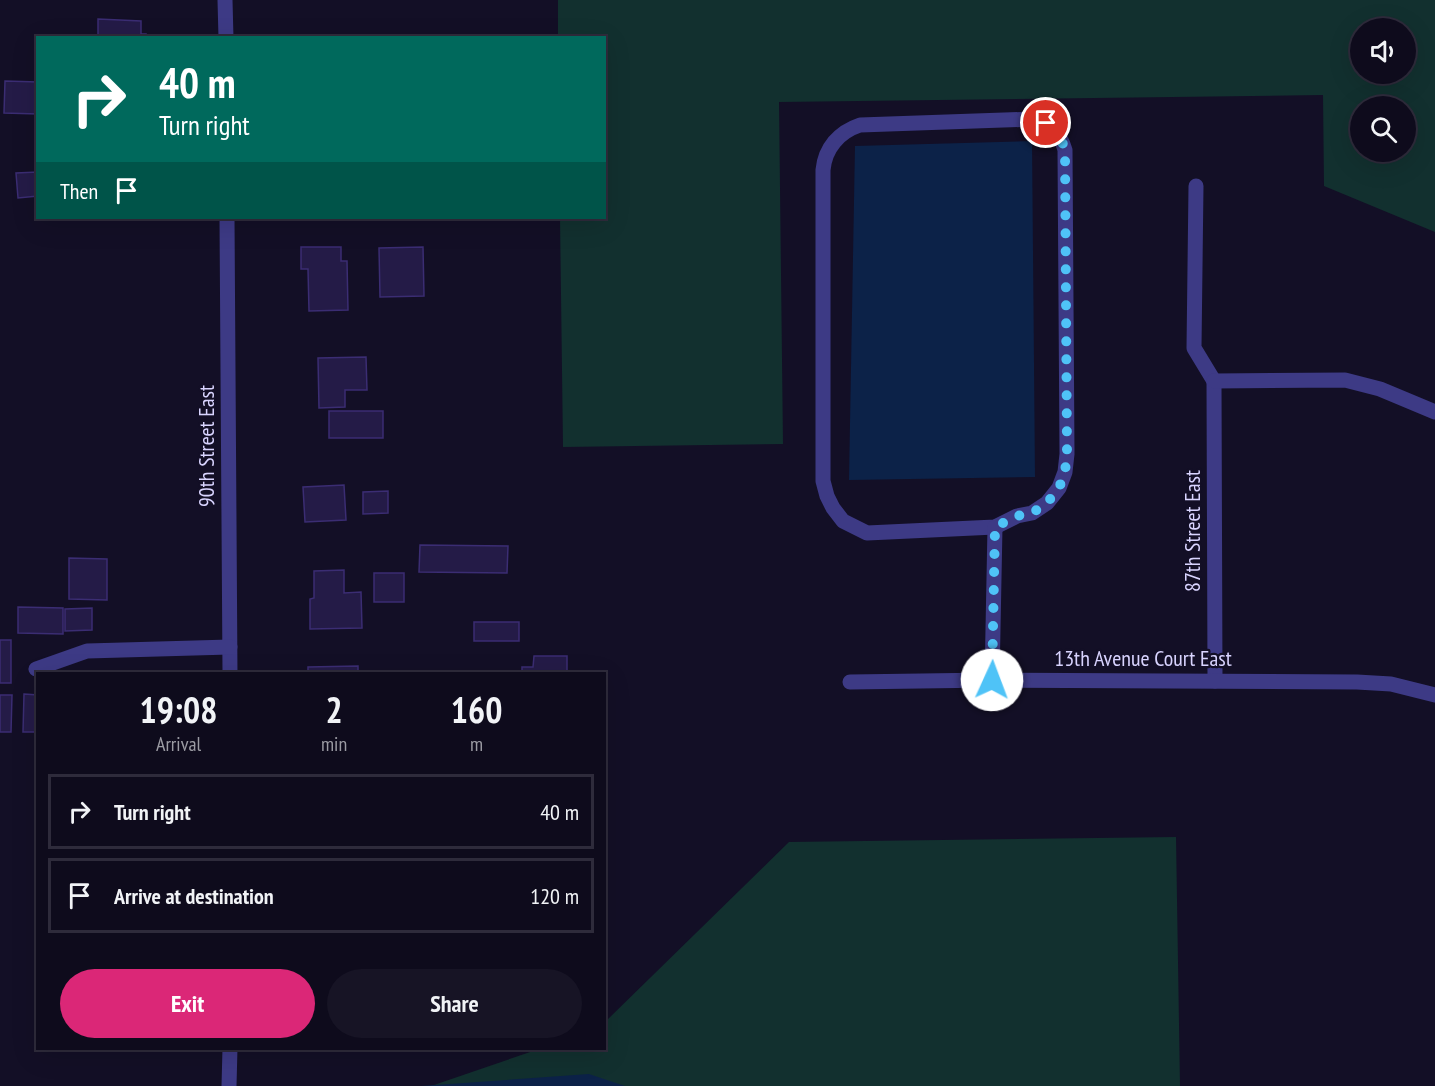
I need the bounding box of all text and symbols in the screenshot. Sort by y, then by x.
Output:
map controls [1350,18,1416,162]
button: sound [1350,18,1416,84]
text: 40 m [159,55,236,110]
icon: right [60,60,138,138]
button: search [1350,96,1416,162]
pin [1020,97,1071,148]
icon: arrive [1029,106,1062,139]
text: Turn right [159,108,250,142]
icon: arrive [110,174,143,207]
text: Then [60,177,98,205]
street label: 90th Street East [192,385,220,507]
street label: 87th Street East [1178,470,1206,592]
street label: 13th Avenue Court East [1054,644,1232,672]
position arrow [960,648,1024,712]
text: 19:08 [140,686,217,733]
text: 2 [325,686,343,733]
text: 160 [451,686,502,733]
text: Arrival [156,731,201,757]
text: min [321,731,347,757]
text: m [470,731,483,757]
icon: right [63,795,96,828]
text: Turn right [114,798,191,826]
text: 40 m [540,798,579,826]
icon: arrive [63,879,96,912]
text: Arrive at destination [114,882,274,910]
text: 120 m [530,882,579,910]
button: Exit [60,969,315,1038]
button: Share [327,969,582,1038]

